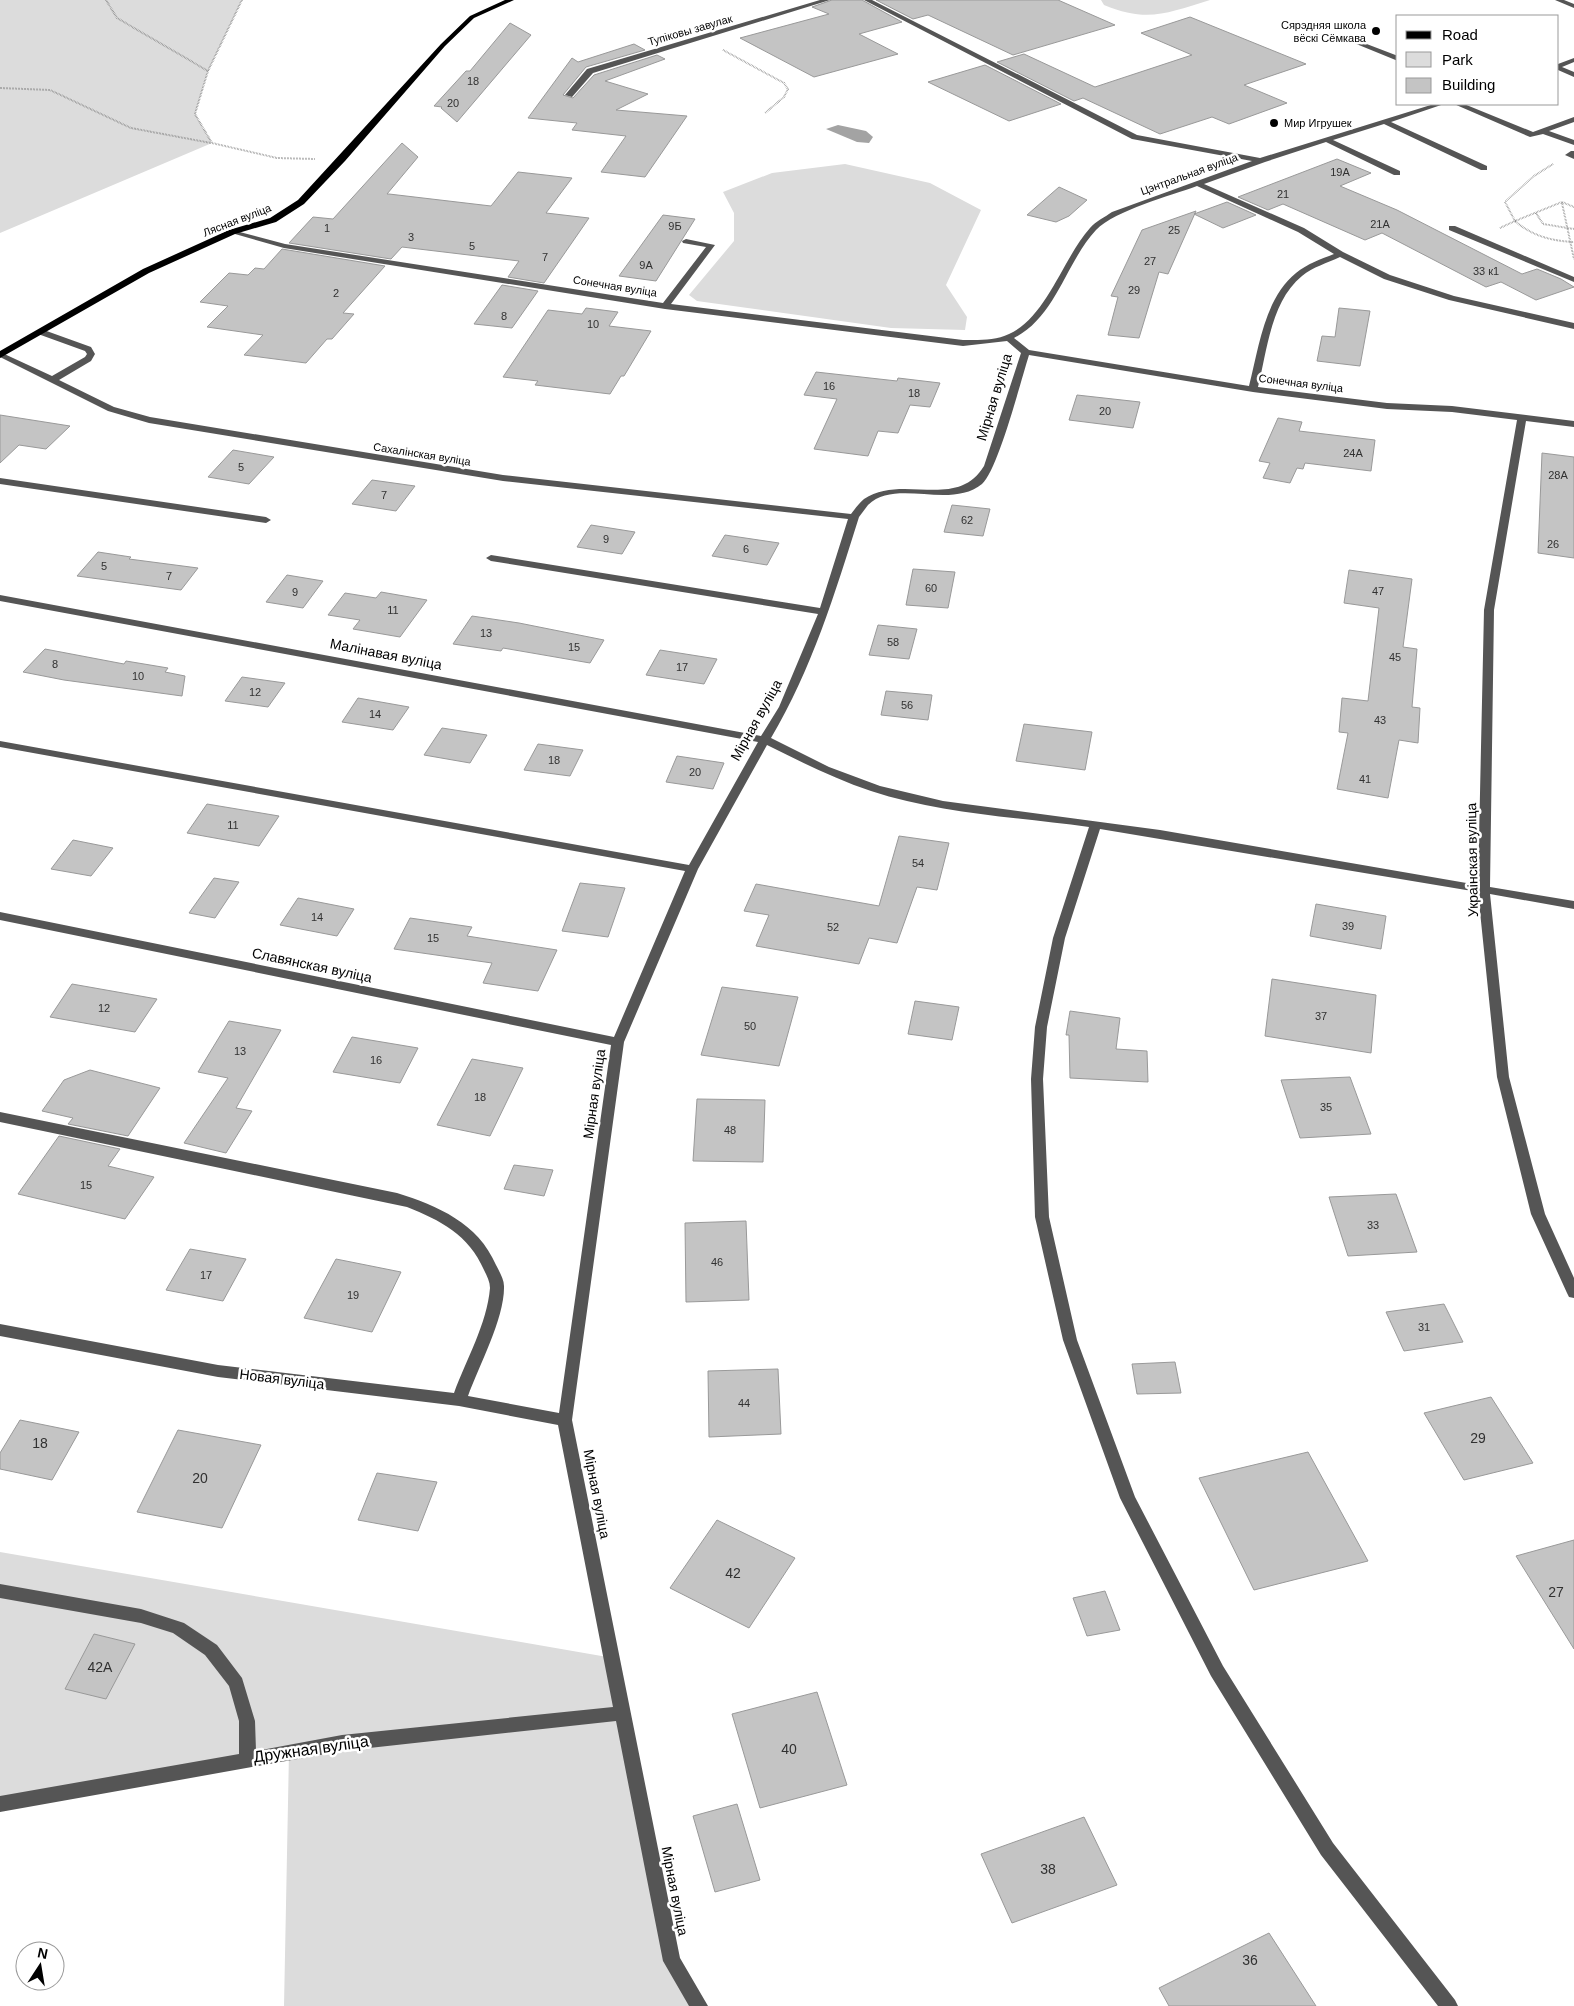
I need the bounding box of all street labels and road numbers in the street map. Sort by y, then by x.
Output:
street label: Тупіковы завулак [646,12,734,48]
street label: Цэнтральная вуліца [1139,151,1240,197]
street label: Лясная вуліца [201,201,274,239]
street label: Сонечная вуліца [572,273,659,299]
street label: Мірная вуліца [973,351,1015,443]
street label: Сонечная вуліца [1258,372,1345,394]
street label: Сахалінская вуліца [372,440,472,468]
street label: Малінавая вуліца [329,635,444,673]
street label: Мірная вуліца [727,676,785,763]
street label: Украінская вуліца [1463,802,1481,917]
street label: Славянская вуліца [251,944,374,986]
street label: Мірная вуліца [580,1048,608,1140]
street label: Новая вуліца [239,1366,326,1392]
street label: Мірная вуліца [581,1448,614,1540]
street label: Дружная вуліца [252,1732,370,1765]
street label: Мірная вуліца [659,1845,692,1937]

